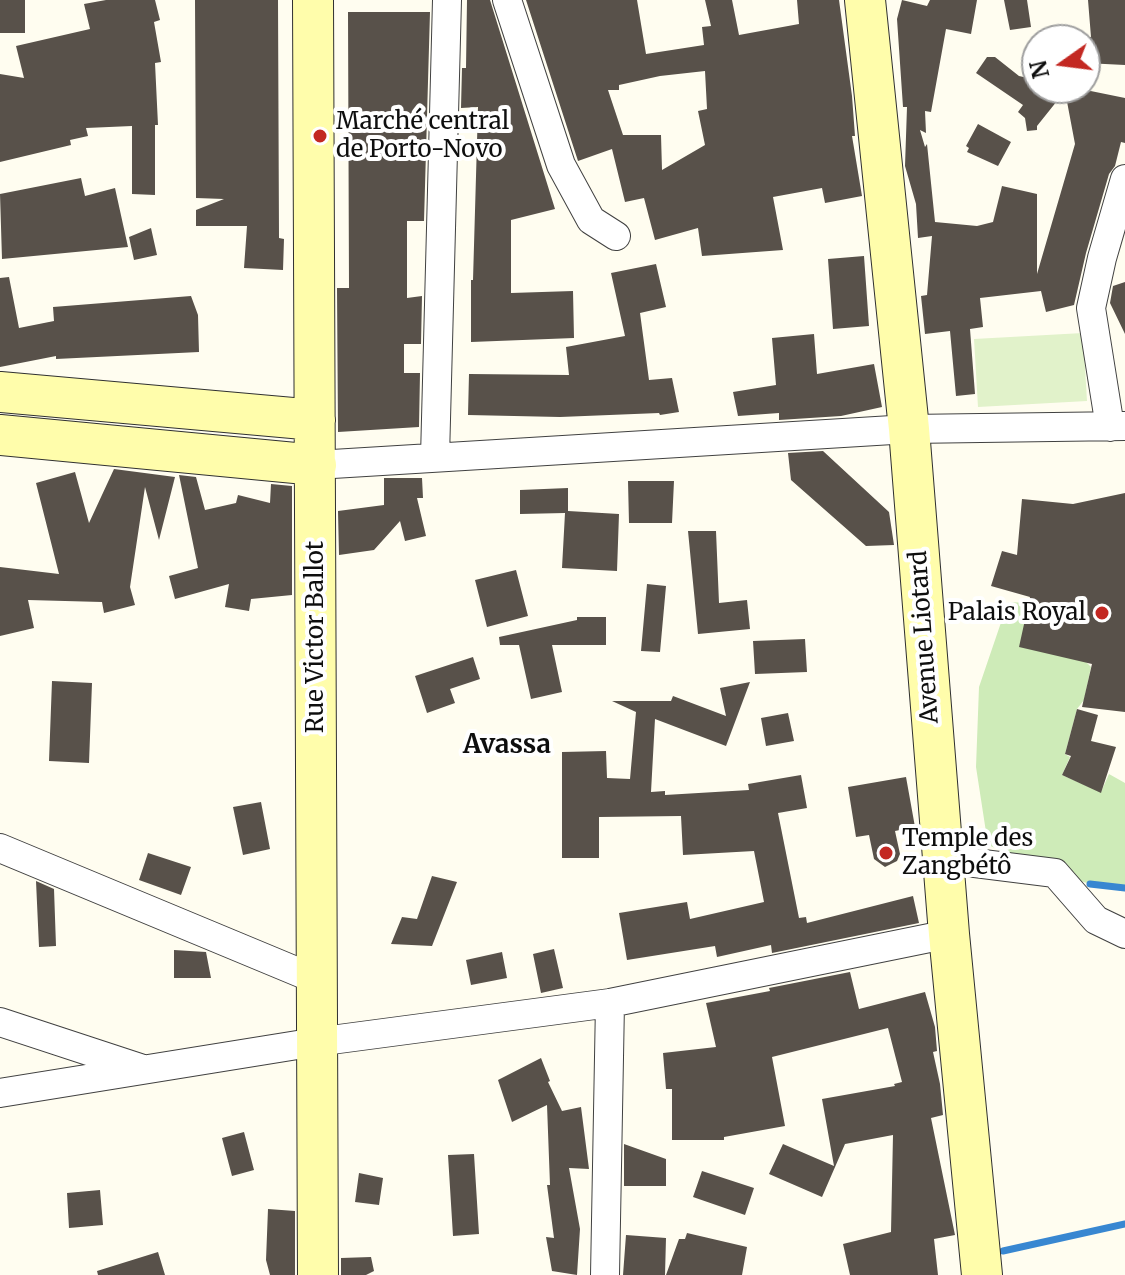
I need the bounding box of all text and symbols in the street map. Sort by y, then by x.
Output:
north arrow [1021,24,1101,104]
text: N [1024,58,1055,81]
place label: Marché central de Porto-Novo [336,108,509,164]
marker: Marché central de Porto-Novo [311,127,329,145]
street label: Rue Victor Ballot [302,541,330,733]
street label: Avenue Liotard [905,550,945,724]
place label: Palais Royal [948,599,1086,627]
marker: Palais Royal [1093,604,1111,622]
district label: Avassa [463,730,551,762]
place label: Temple des Zangbétô [902,825,1033,881]
marker: Temple des Zangbétô [877,844,895,862]

